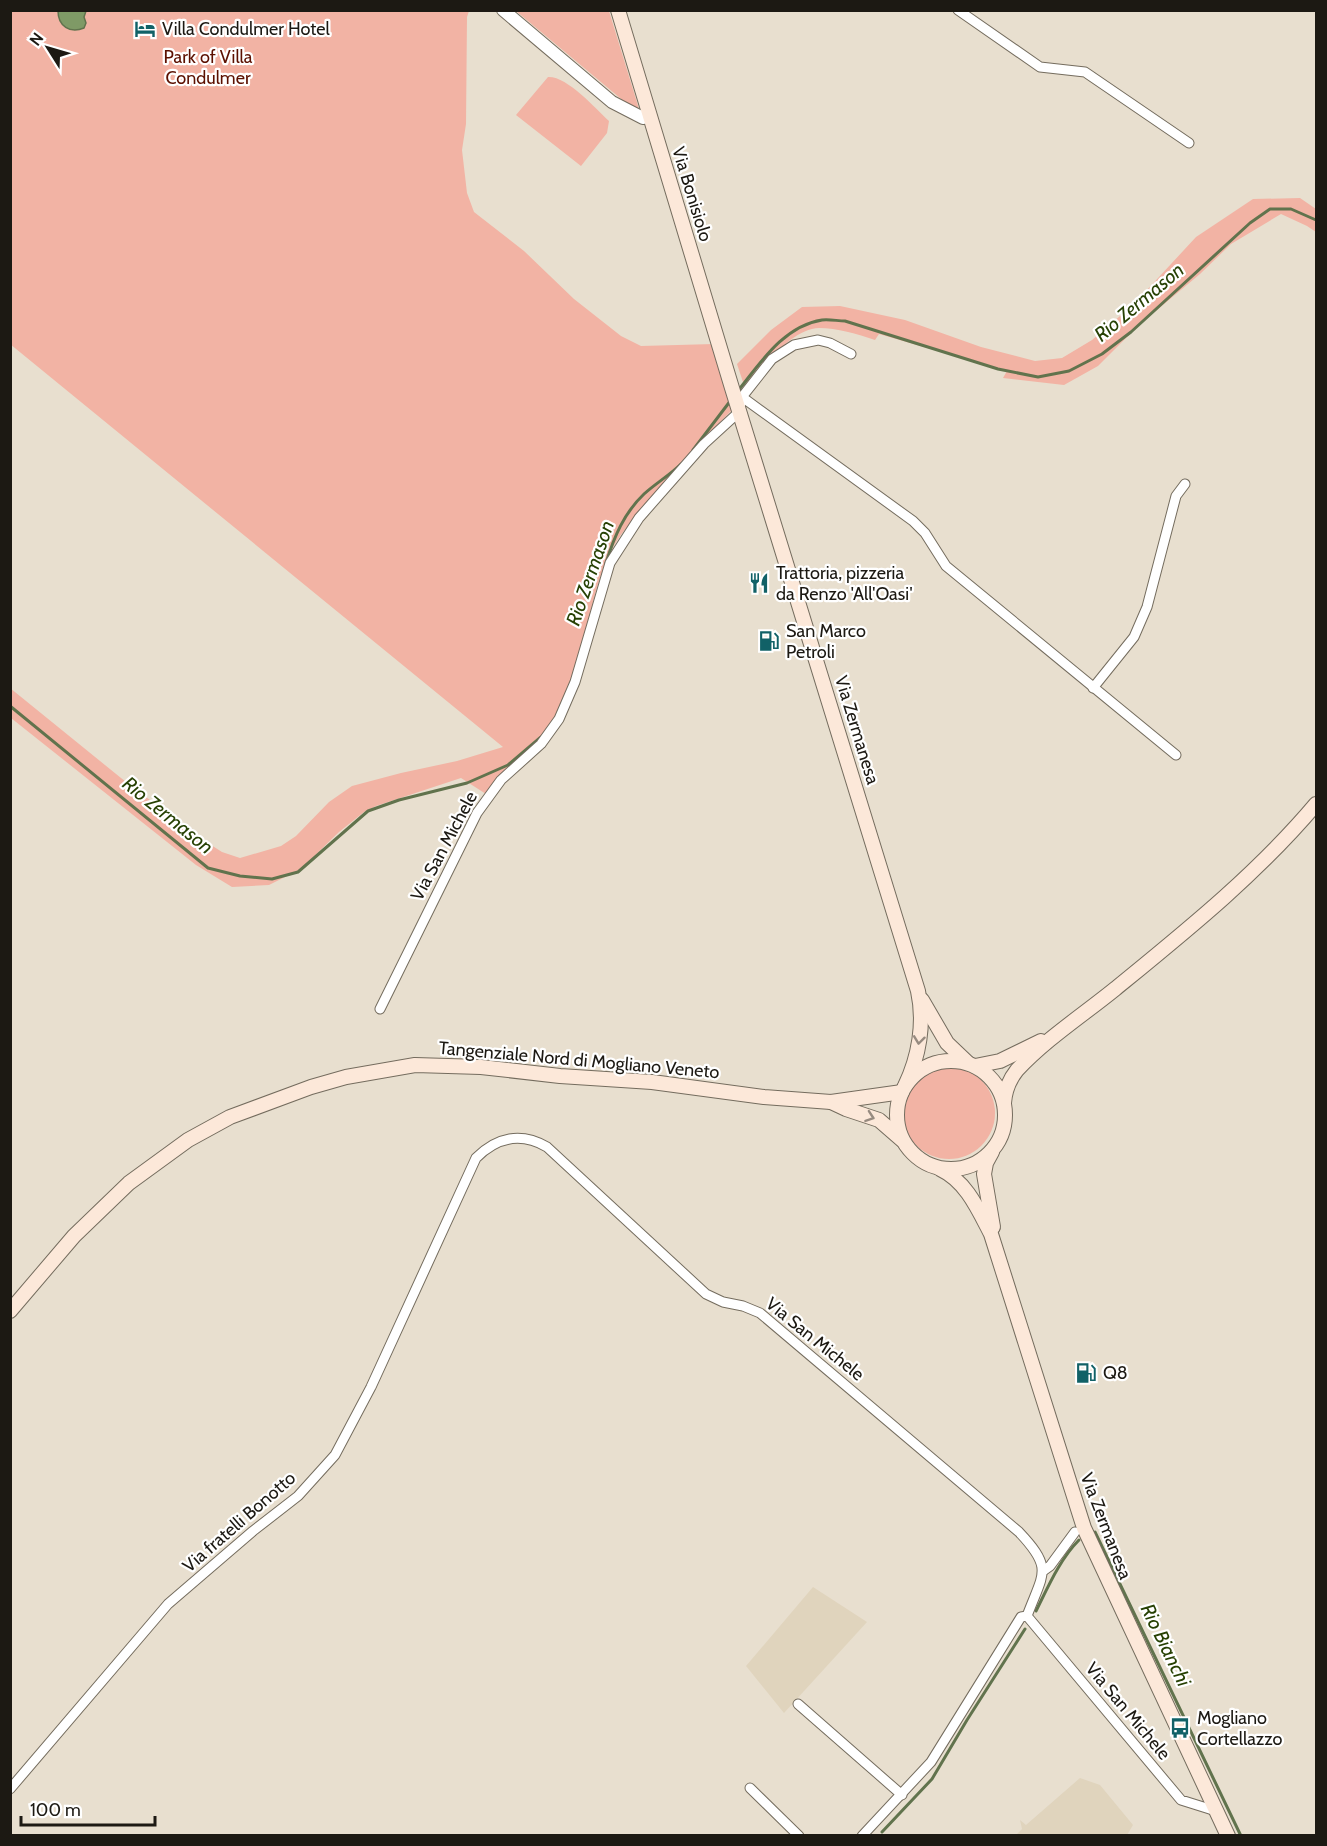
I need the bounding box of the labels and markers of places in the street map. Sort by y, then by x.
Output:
hotel icon: Villa Condulmer Hotel [133,17,157,41]
place label: Villa Condulmer Hotel [162,18,330,40]
place label: Trattoria, pizzeria da Renzo 'All'Oasi' [776,562,913,605]
restaurant icon: Trattoria, pizzeria da Renzo 'All'Oasi' [747,571,771,595]
place label: San Marco Petroli [786,620,866,663]
fuel station icon: San Marco Petroli [757,629,781,653]
fuel station icon: Q8 [1074,1361,1098,1385]
place label: Q8 [1103,1362,1128,1384]
place label: Mogliano Cortellazzo [1197,1707,1283,1750]
bus stop icon: Mogliano Cortellazzo [1168,1716,1192,1740]

